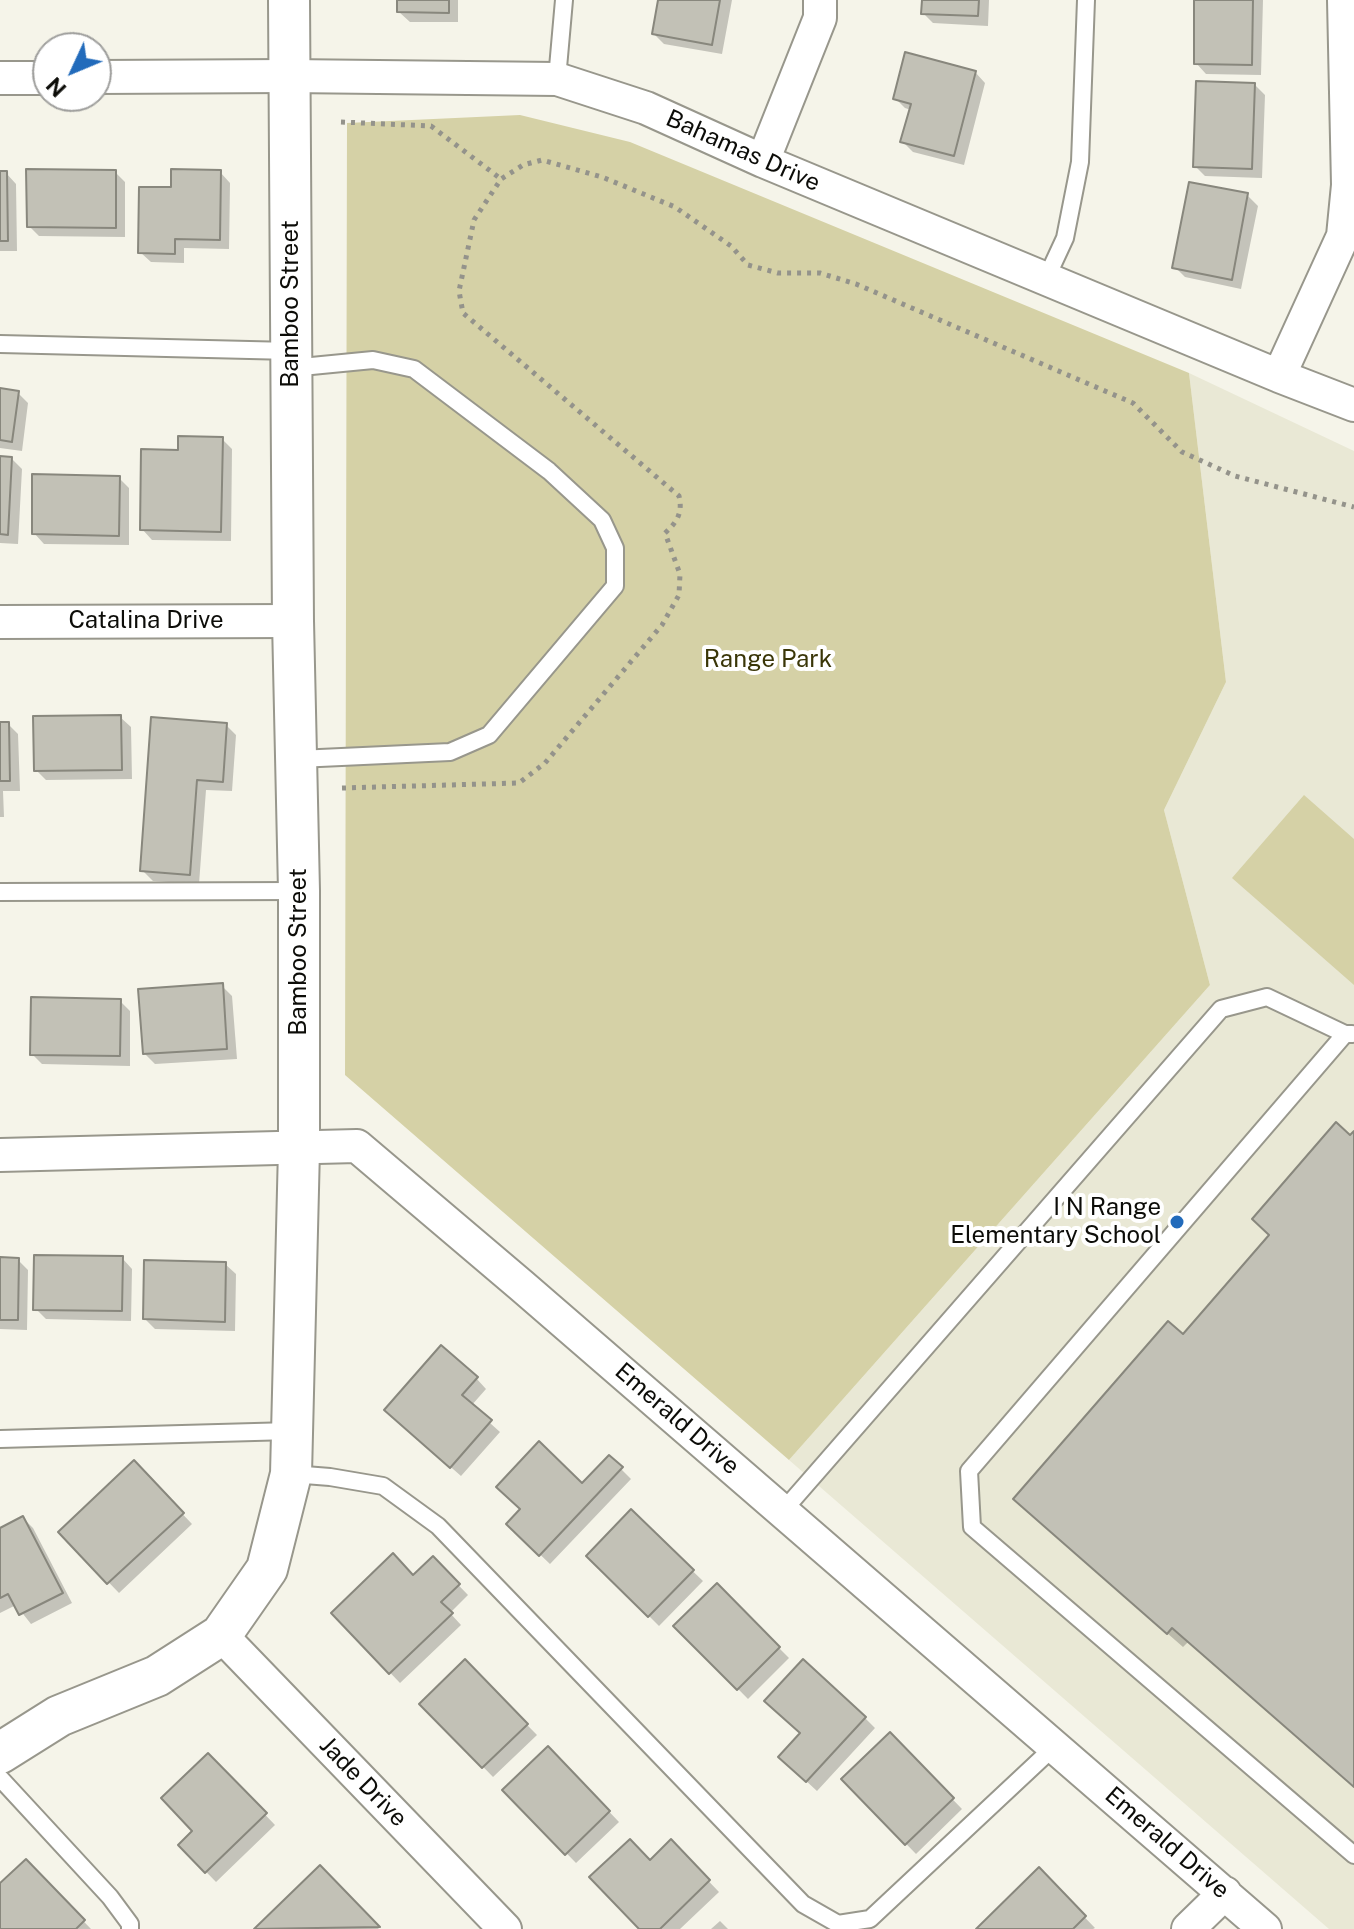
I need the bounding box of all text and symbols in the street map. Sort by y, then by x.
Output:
north arrow [32,32,112,112]
text: N [41,72,72,103]
street label: Bahamas Drive [661,104,825,198]
street label: Bamboo Street [277,220,305,388]
street label: Catalina Drive [68,607,224,635]
park label: Range Park [704,646,832,674]
street label: Bamboo Street [285,868,313,1036]
place label: I N Range Elementary School [950,1194,1161,1250]
marker: I N Range Elementary School [1168,1213,1186,1231]
street label: Emerald Drive [609,1357,745,1481]
street label: Jade Drive [313,1731,413,1833]
street label: Emerald Drive [1099,1781,1235,1905]

